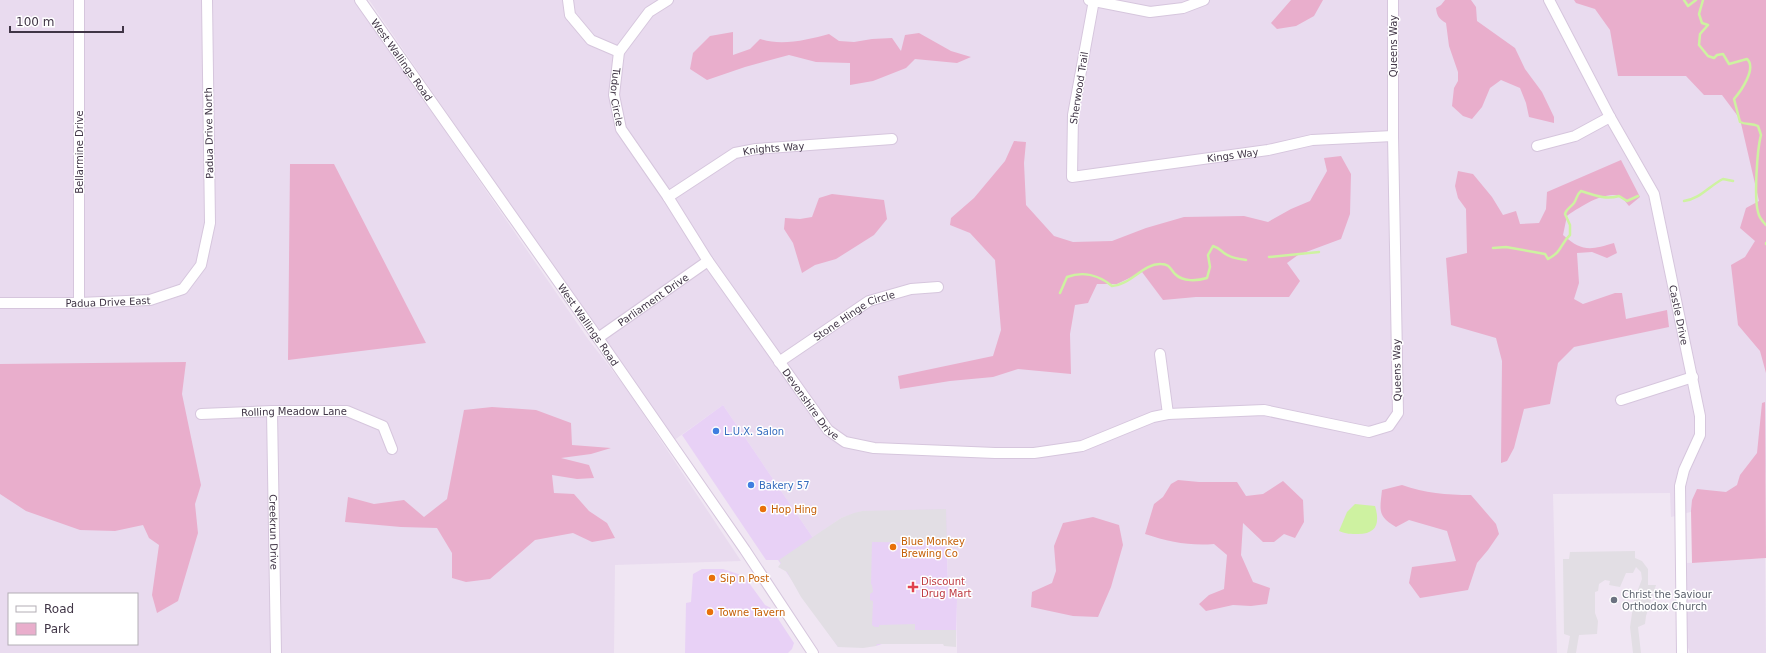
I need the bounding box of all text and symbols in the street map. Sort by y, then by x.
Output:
scale bar [10,8,123,34]
text: 100 m [16,15,54,29]
street label: Queens Way [1388,15,1399,77]
street label: West Wallings Road [369,17,435,103]
street label: Sherwood Trail [1068,51,1090,125]
street label: Tudor Circle [608,66,626,127]
street label: Padua Drive North [203,87,215,179]
street label: Bellarmine Drive [74,110,85,194]
street label: Knights Way [742,140,805,157]
street label: Kings Way [1206,146,1259,164]
street label: Parliament Drive [615,271,690,328]
street label: West Wallings Road [556,281,621,368]
street label: Castle Drive [1667,284,1691,346]
street label: Stone Hinge Circle [811,288,896,343]
street label: Padua Drive East [65,294,151,309]
street label: Queens Way [1391,339,1403,401]
street label: Devonshire Drive [781,366,841,442]
street label: Rolling Meadow Lane [241,405,347,418]
marker: L.U.X. Salon [711,426,721,436]
place label: L.U.X. Salon [724,426,784,437]
marker: Bakery 57 [746,480,756,490]
place label: Bakery 57 [759,480,810,491]
street label: Creekrun Drive [268,494,280,570]
marker: Hop Hing [758,504,768,514]
place label: Hop Hing [771,504,817,515]
place label: Blue Monkey Brewing Co [901,536,965,559]
marker: Blue Monkey Brewing Co [888,542,898,552]
marker: Sip n Post [707,573,717,583]
place label: Sip n Post [720,573,769,584]
place label: Discount Drug Mart [921,576,972,599]
marker: Discount Drug Mart [908,582,918,592]
place label: Christ the Saviour Orthodox Church [1622,589,1713,612]
legend [8,593,138,645]
marker: Christ the Saviour Orthodox Church [1609,595,1619,605]
text: Road [44,602,74,616]
marker: Towne Tavern [705,607,715,617]
place label: Towne Tavern [717,607,785,618]
text: Park [44,622,70,636]

